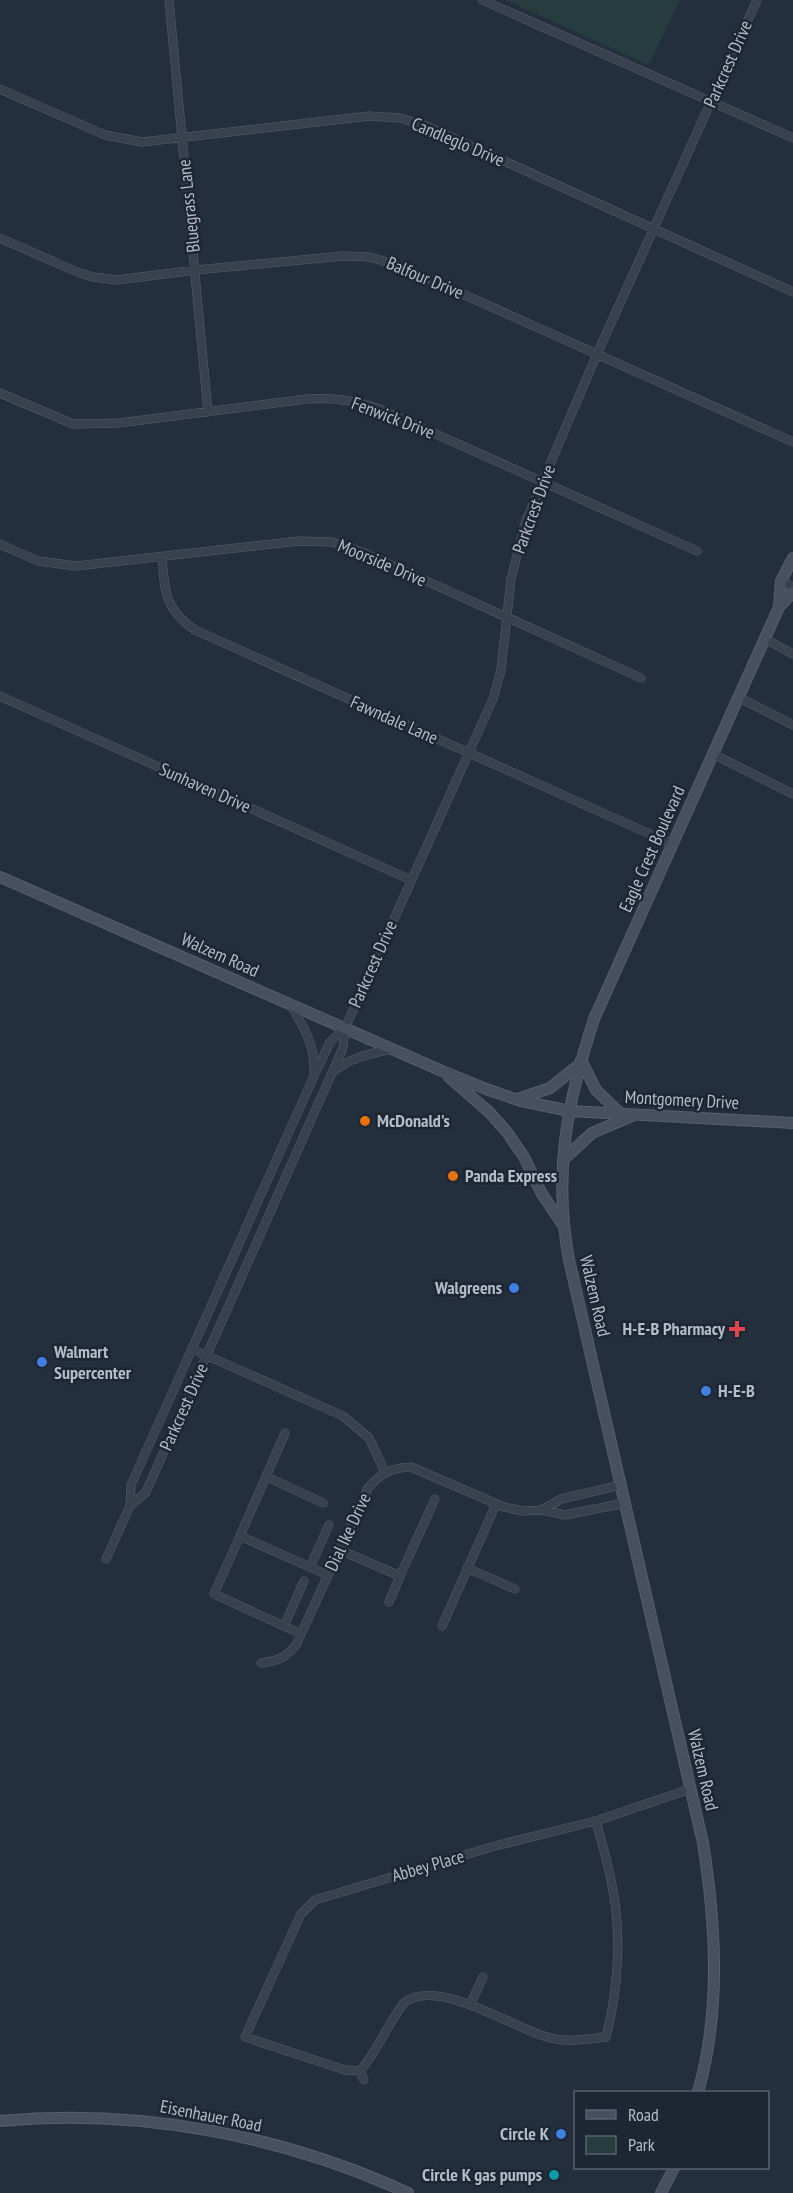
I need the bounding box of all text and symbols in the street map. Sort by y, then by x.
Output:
street label: Parkcrest Drive [698,17,757,111]
street label: Candleglo Drive [408,112,508,171]
street label: Bluegrass Lane [172,158,205,254]
street label: Balfour Drive [383,251,467,304]
street label: Fenwick Drive [349,391,438,444]
street label: Parkcrest Drive [507,461,560,556]
street label: Moorside Drive [335,534,430,591]
street label: Fawndale Lane [347,690,442,749]
street label: Sunhaven Drive [156,757,254,818]
street label: Eagle Crest Boulevard [613,782,690,915]
street label: Parkcrest Drive [343,917,402,1011]
street label: Walzem Road [178,927,263,982]
street label: Montgomery Drive [624,1085,740,1114]
place label: McDonald's [377,1109,450,1132]
marker: McDonald's [358,1114,372,1128]
place label: Panda Express [465,1164,557,1187]
marker: Panda Express [446,1169,460,1183]
street label: Walzem Road [575,1253,616,1339]
place label: Walgreens [434,1276,502,1299]
marker: Walgreens [507,1281,521,1295]
place label: H-E-B Pharmacy [622,1317,726,1340]
marker: H-E-B Pharmacy [730,1322,744,1336]
place label: Walmart Supercenter [53,1340,132,1384]
marker: Walmart Supercenter [35,1355,49,1369]
street label: Parkcrest Drive [154,1360,213,1454]
place label: H-E-B [718,1379,755,1402]
marker: H-E-B [699,1384,713,1398]
street label: Dial Ike Drive [319,1489,376,1575]
street label: Walzem Road [683,1727,724,1813]
street label: Abbey Place [389,1844,467,1887]
legend [574,2091,769,2169]
street label: Eisenhauer Road [158,2094,264,2137]
text: Road [628,2103,659,2126]
place label: Circle K [500,2122,550,2145]
marker: Circle K [554,2127,568,2141]
text: Park [628,2133,655,2156]
place label: Circle K gas pumps [422,2163,542,2186]
marker: Circle K gas pumps [547,2168,561,2182]

